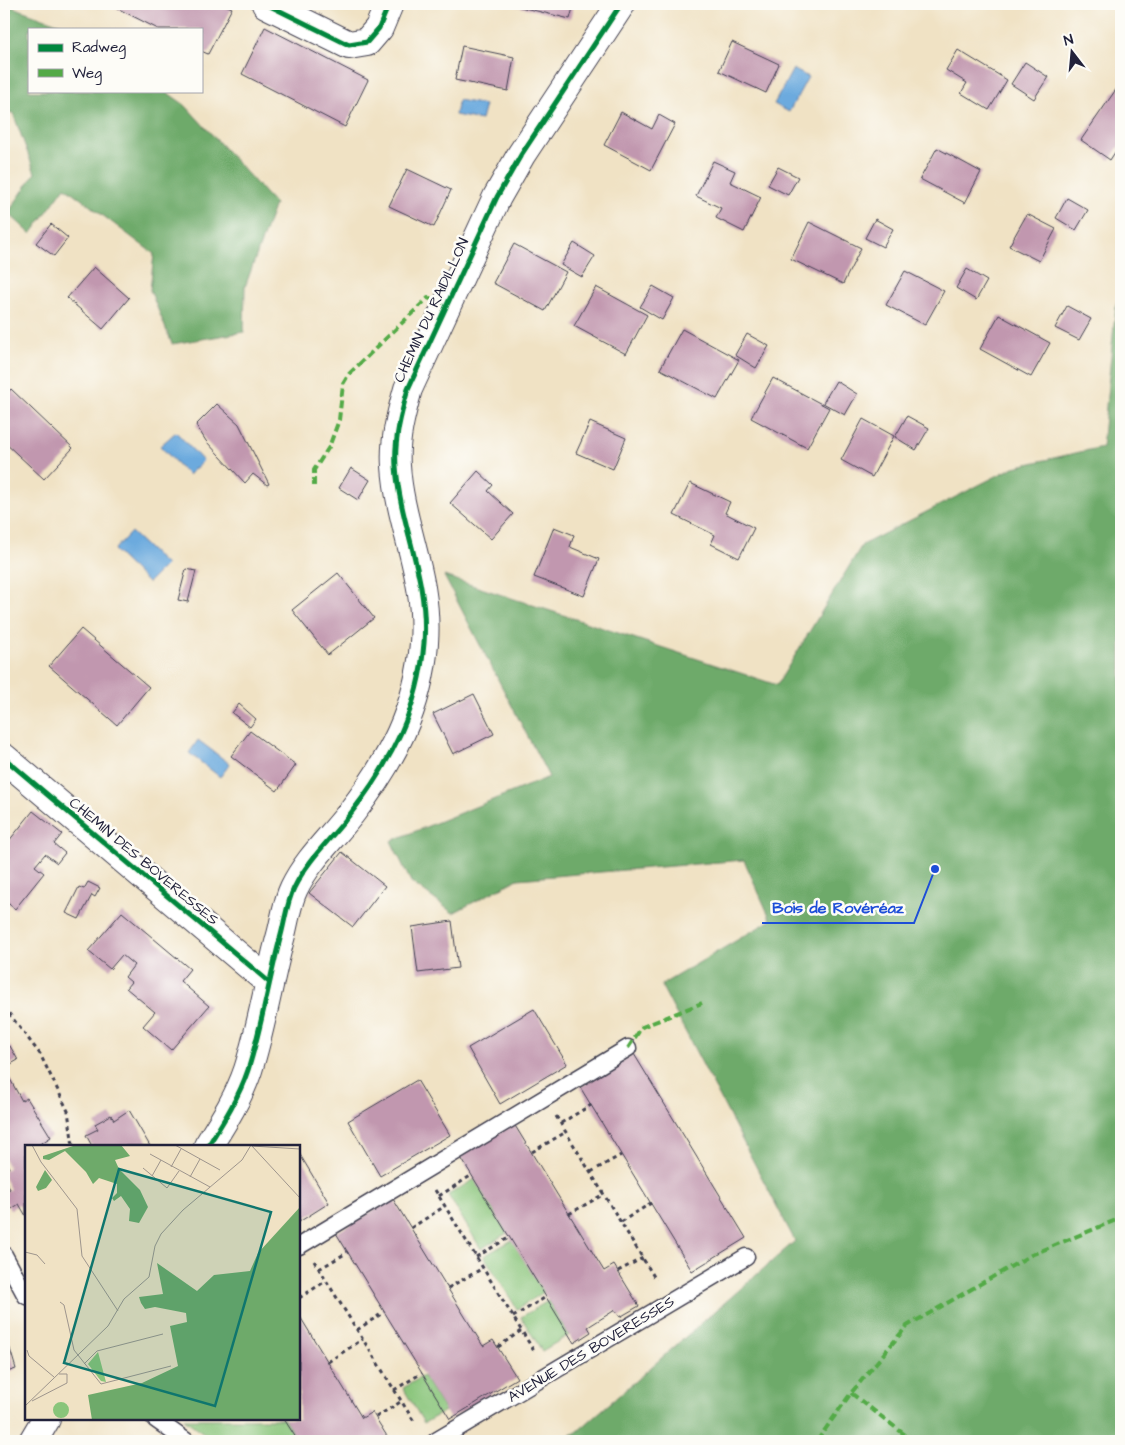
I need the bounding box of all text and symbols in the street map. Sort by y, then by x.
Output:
legend [28,28,202,92]
north arrow [1048,28,1098,78]
text: N [1062,30,1076,51]
text: Radweg [72,37,126,59]
text: Weg [72,63,102,85]
street label: CHEMIN DU RAIDILLON [389,234,474,386]
street label: CHEMIN DES BOVERESSES [64,793,223,930]
callout: Bois de Rovéréaz [762,892,914,923]
text: Bois de Rovéréaz [772,897,905,919]
inset map [25,1145,300,1420]
street label: AVENUE DES BOVERESSES [504,1291,679,1408]

